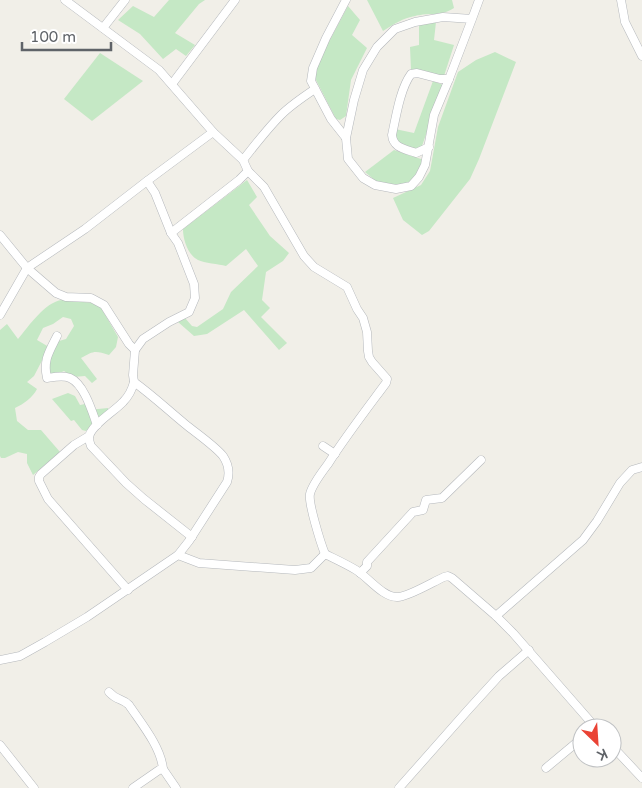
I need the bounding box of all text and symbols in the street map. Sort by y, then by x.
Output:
scale bar [22,20,111,52]
text: 100 m [30,28,76,46]
north arrow [572,718,622,768]
text: K [594,745,610,764]

